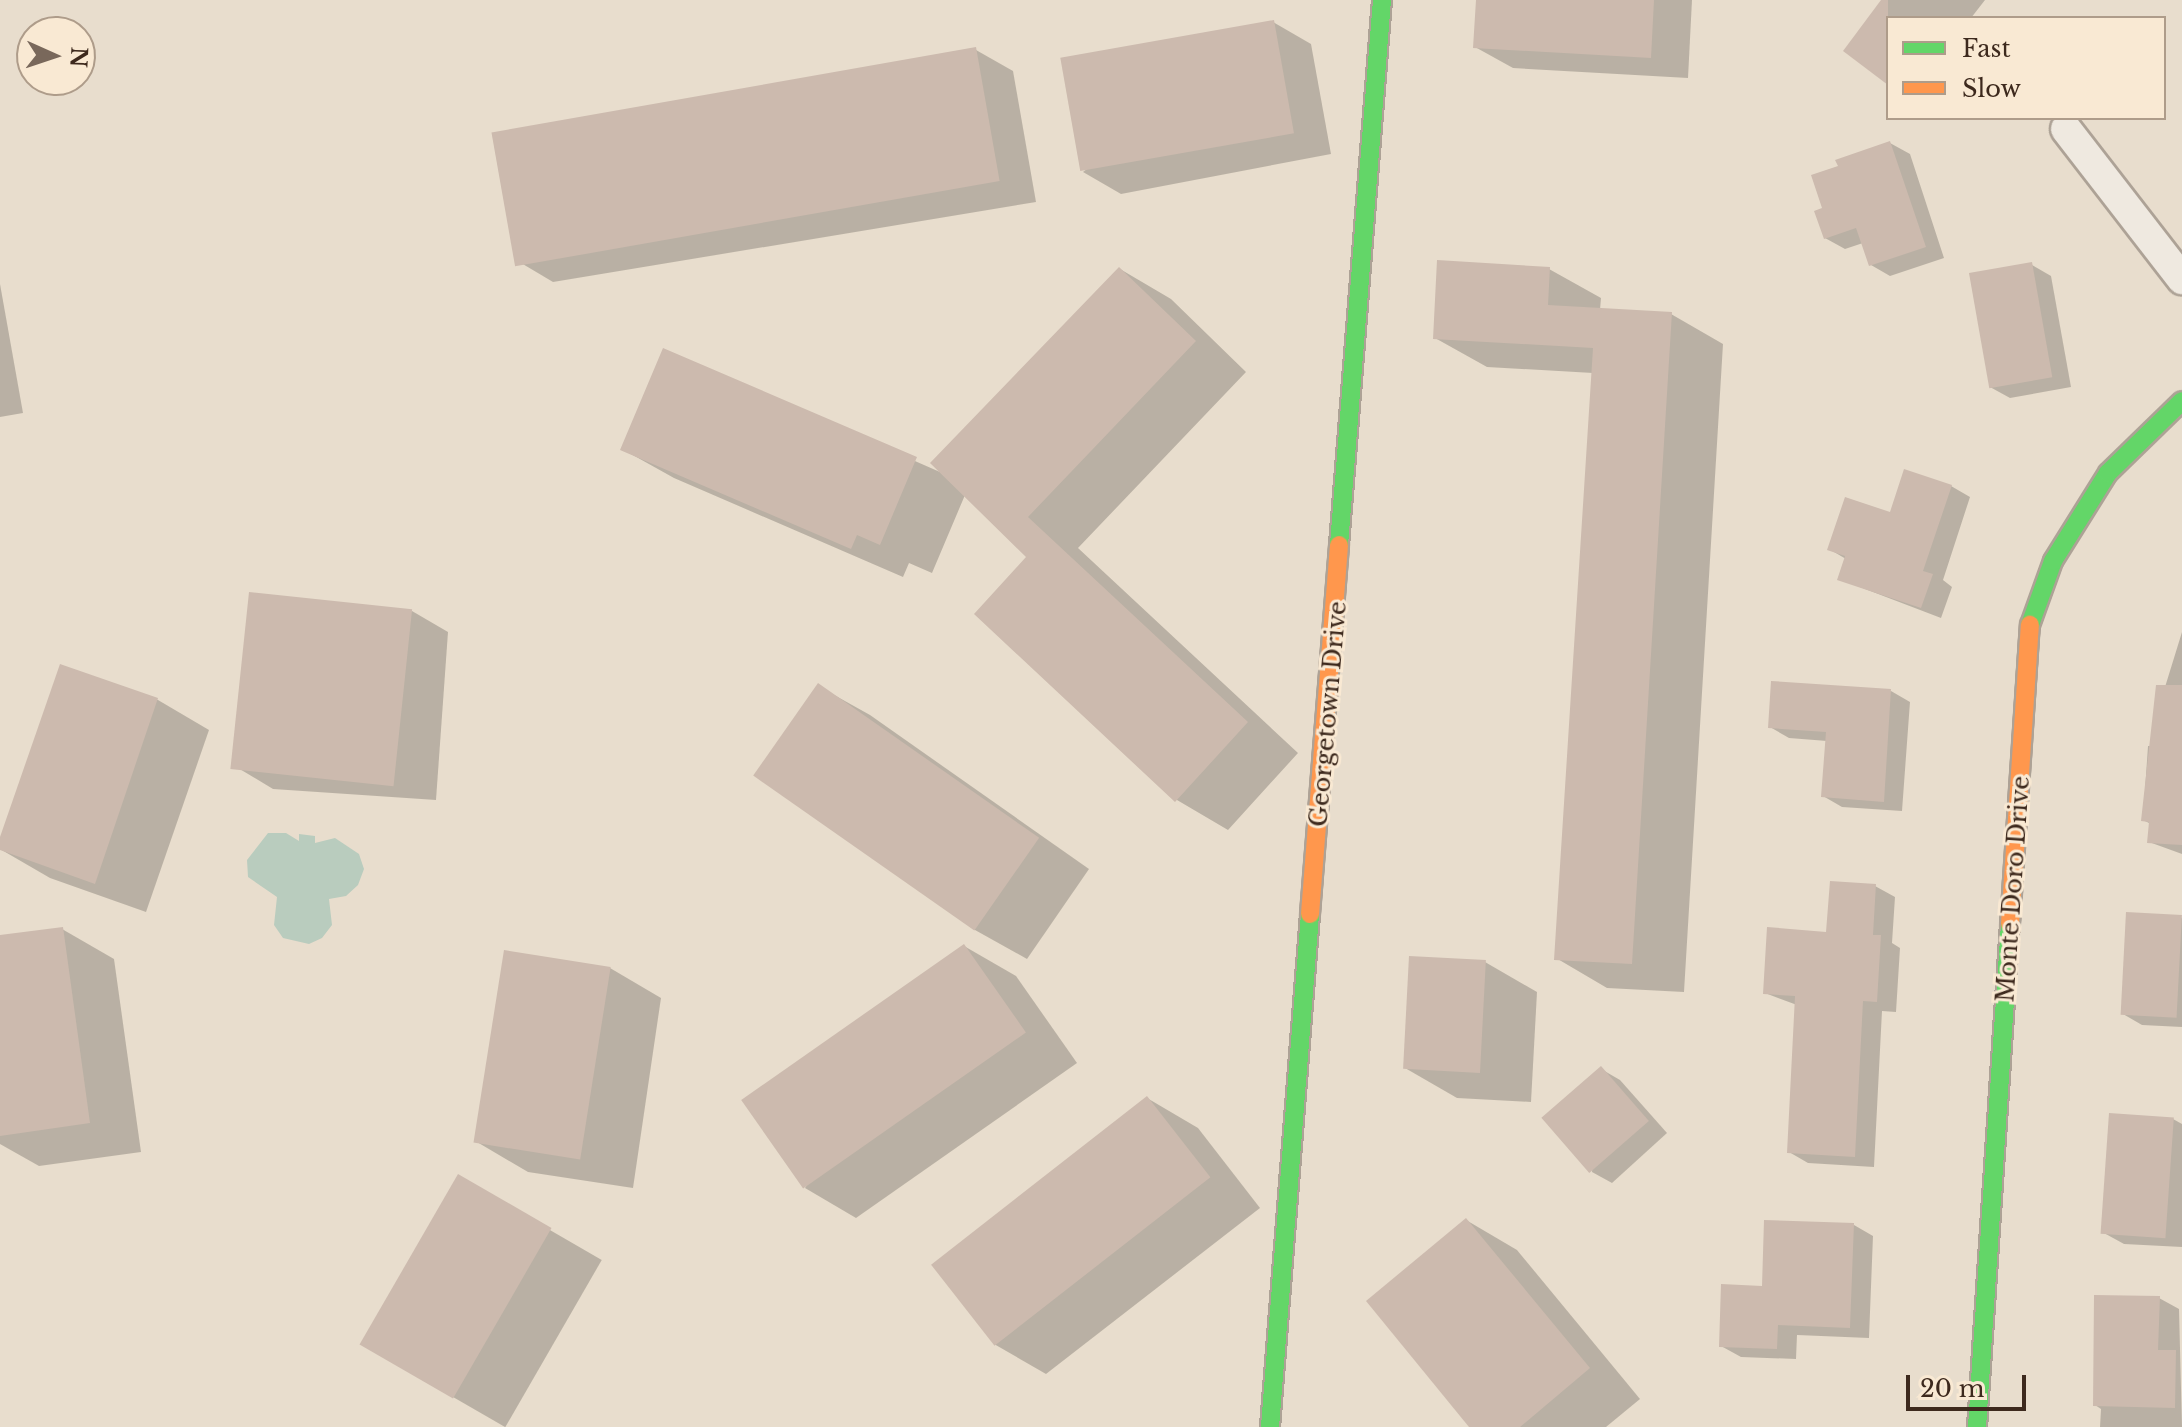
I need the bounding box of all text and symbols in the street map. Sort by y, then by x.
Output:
north arrow [16,16,96,96]
legend [1886,16,2166,120]
text: Fast [1962,34,2010,63]
text: N [64,46,92,68]
text: Slow [1962,74,2021,103]
street label: Georgetown Drive [1304,600,1352,828]
street label: Monte Doro Drive [1991,775,2035,1003]
scale bar [1910,1359,2030,1409]
text: 20 m [1920,1374,1985,1403]

